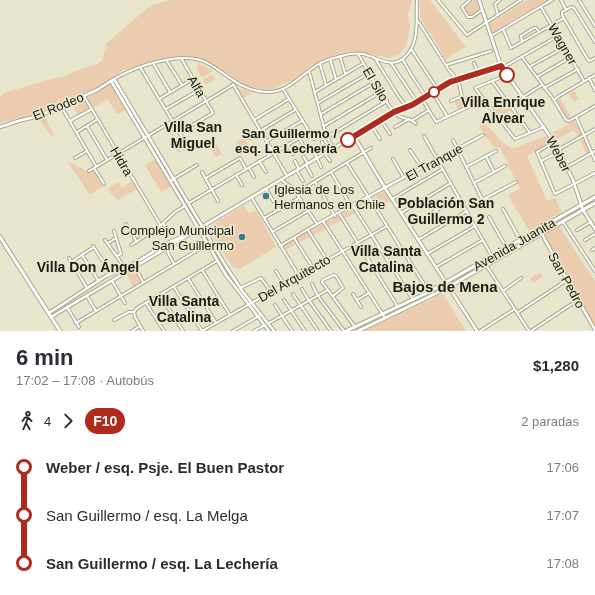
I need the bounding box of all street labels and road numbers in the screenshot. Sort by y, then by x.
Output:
street label: Wagner [545,21,581,68]
street label: El Silo [360,65,391,104]
street label: Alfa [184,73,209,100]
street label: El Rodeo [31,89,86,123]
street label: Weber [543,134,574,175]
street label: El Tranque [403,141,465,184]
street label: Hidra [107,144,136,179]
street label: Avenida Juanita [471,214,559,274]
street label: San Pedro [545,250,588,311]
street label: Del Arquitecto [255,252,333,305]

